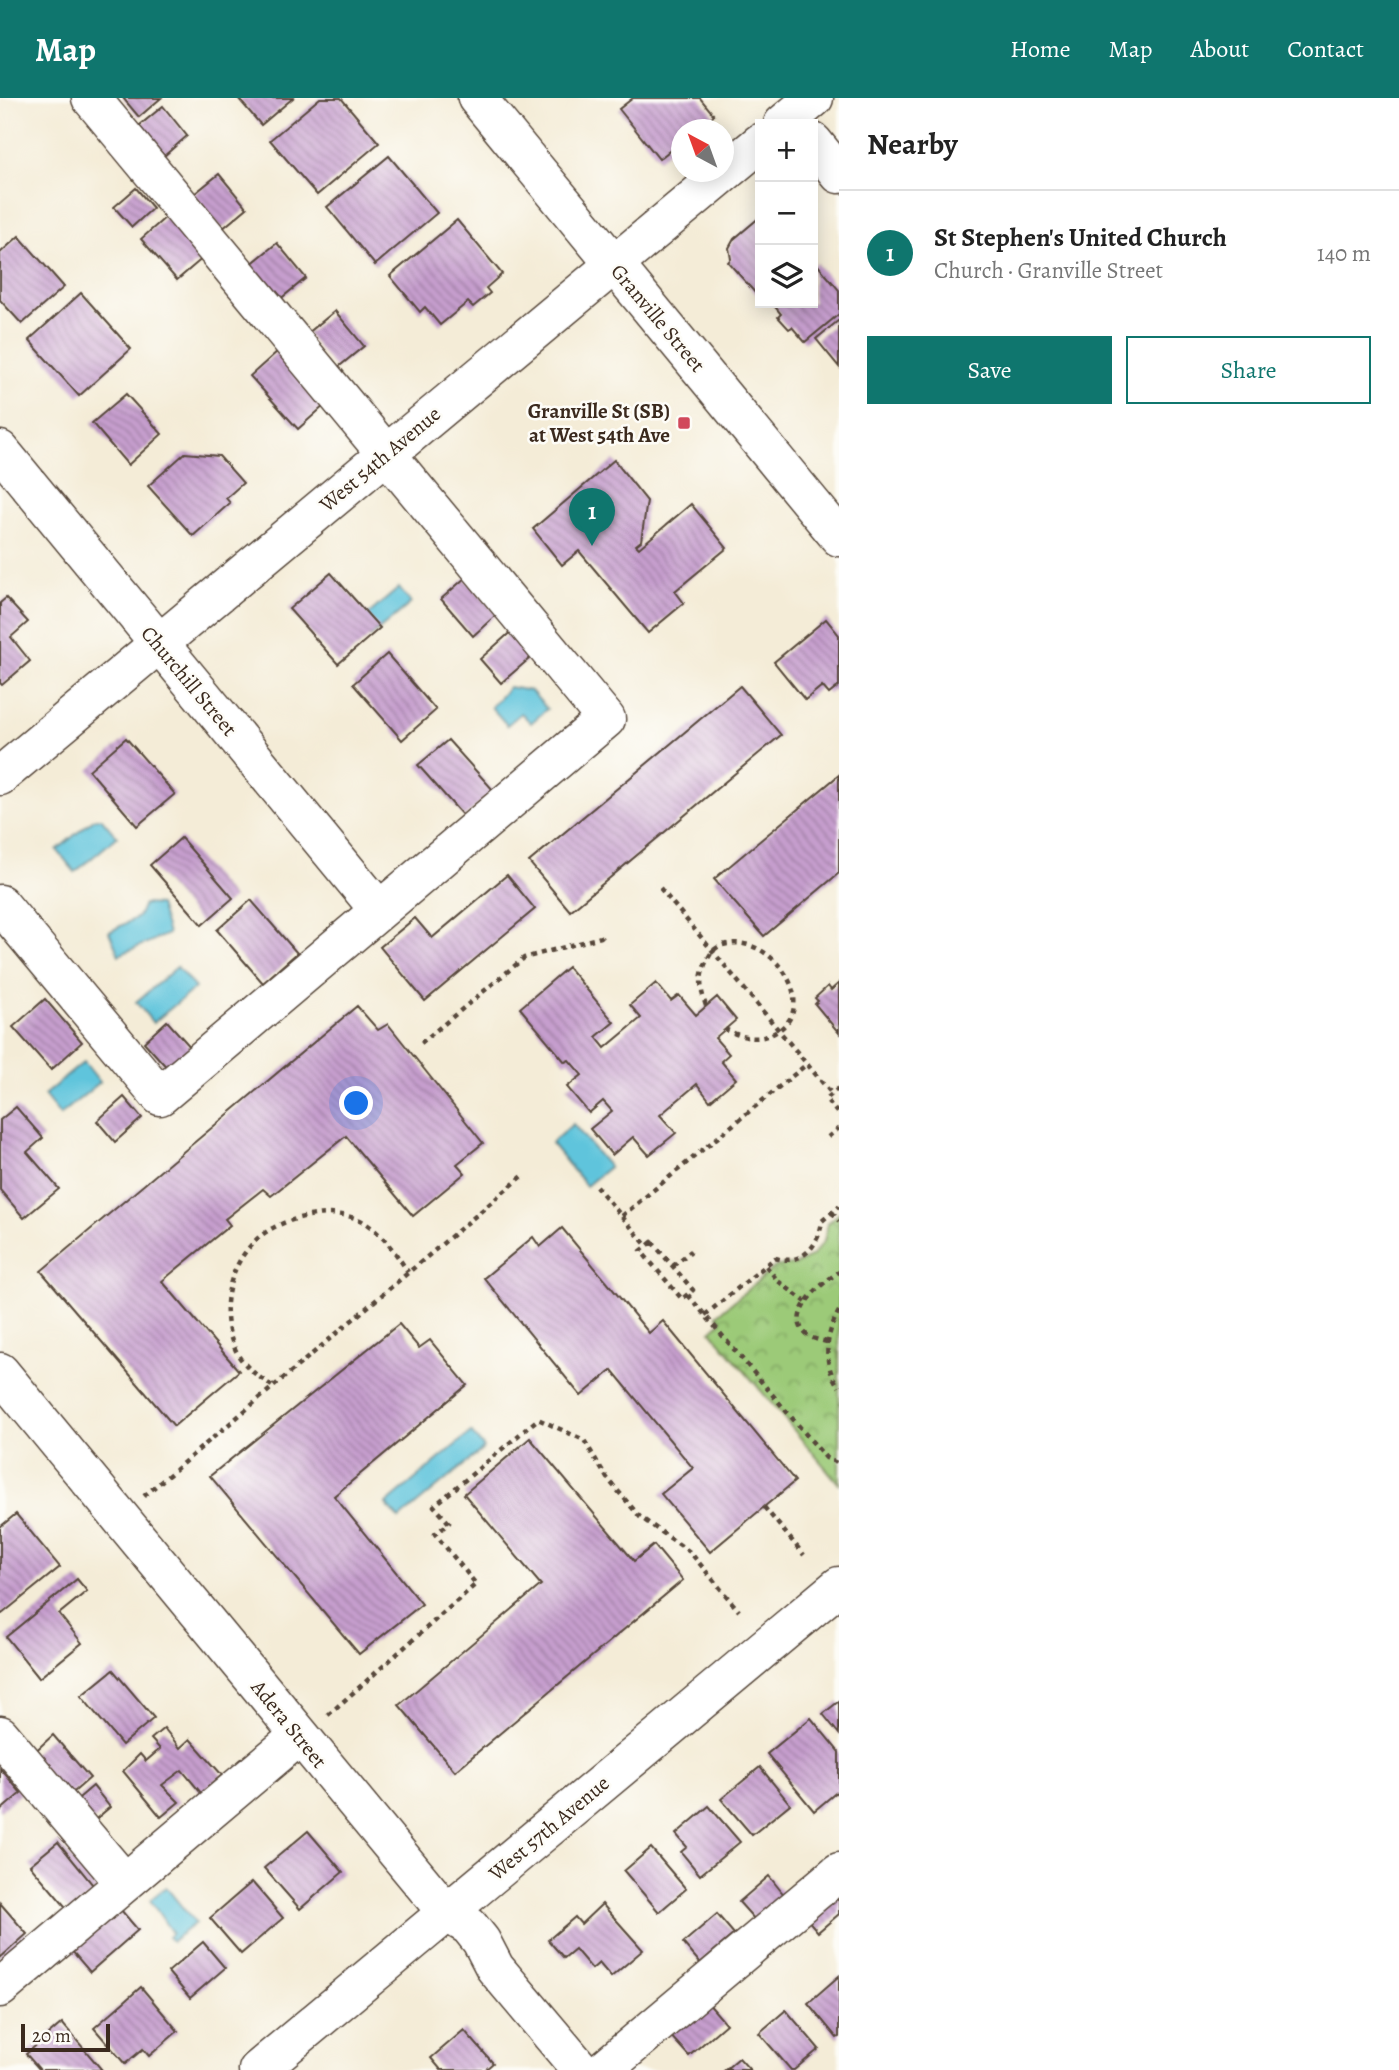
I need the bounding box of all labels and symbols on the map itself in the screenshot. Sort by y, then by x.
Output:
north arrow [671,119,734,182]
street label: Granville Street [605,258,712,378]
place label: Granville St (SB) at West 54th Ave [528,397,670,449]
street label: West 54th Avenue [313,400,447,519]
marker: Granville St (SB) at West 54th Ave [676,415,692,431]
pin: 1 [569,488,615,546]
street label: Churchill Street [135,620,243,742]
your location [339,1086,373,1120]
street label: Adera Street [244,1673,333,1774]
street label: West 57th Avenue [482,1769,615,1887]
scale bar [21,2021,110,2053]

